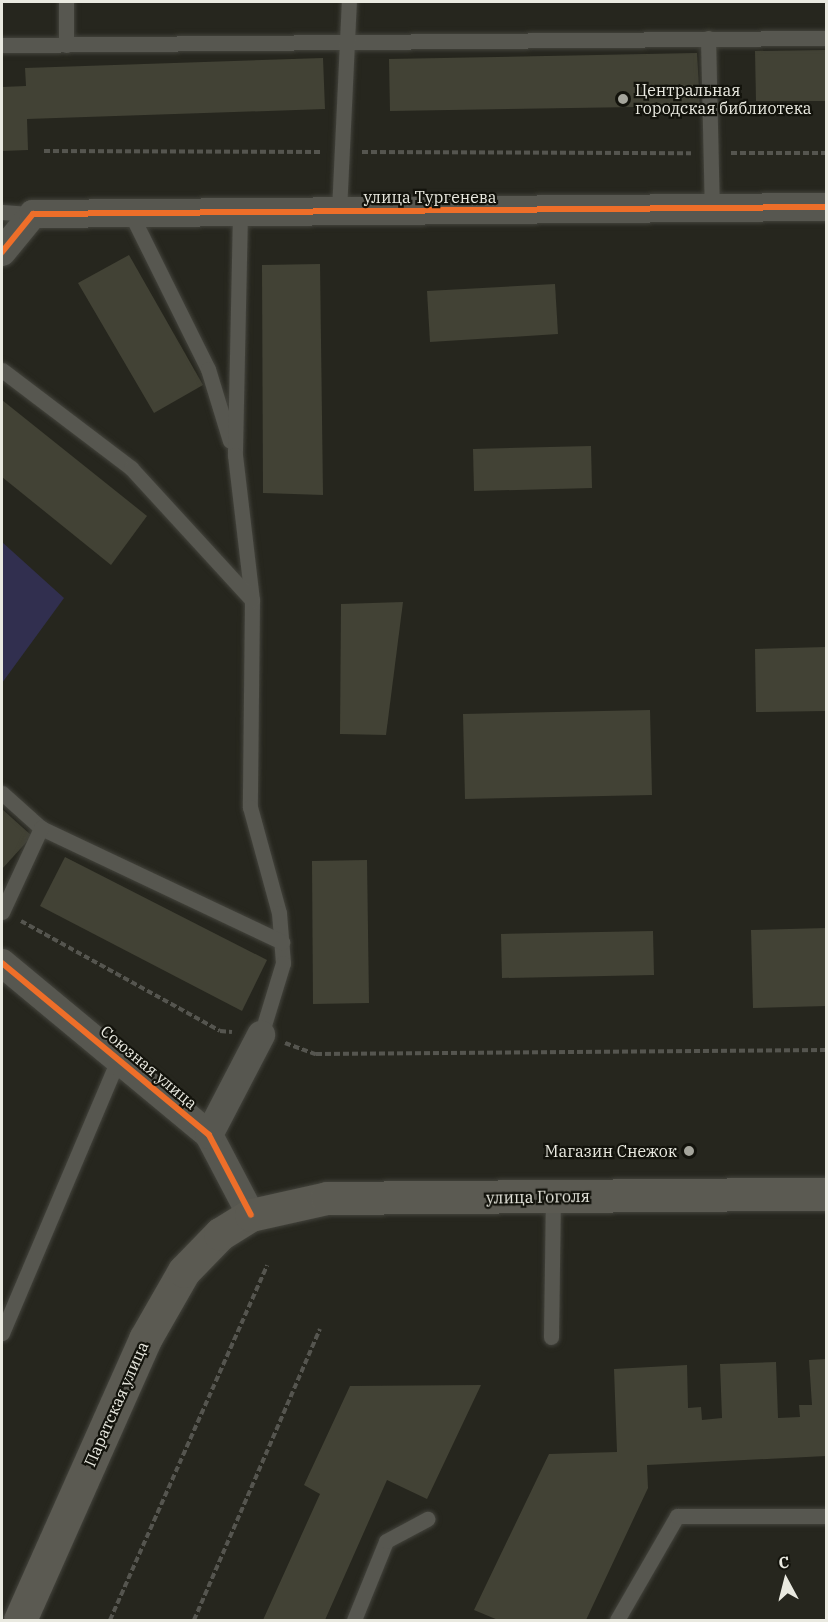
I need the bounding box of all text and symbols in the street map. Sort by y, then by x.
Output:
place label: Центральная городская библиотека [635,80,811,118]
marker: Центральная городская библиотека [616,92,630,106]
street label: улица Тургенева [363,187,497,207]
street label: Союзная улица [97,1021,201,1113]
place label: Магазин Снежок [545,1141,677,1161]
marker: Магазин Снежок [682,1144,696,1158]
street label: улица Гоголя [486,1186,590,1208]
street label: Паратская улица [80,1339,152,1469]
north arrow [756,1550,816,1610]
text: С [777,1552,790,1573]

